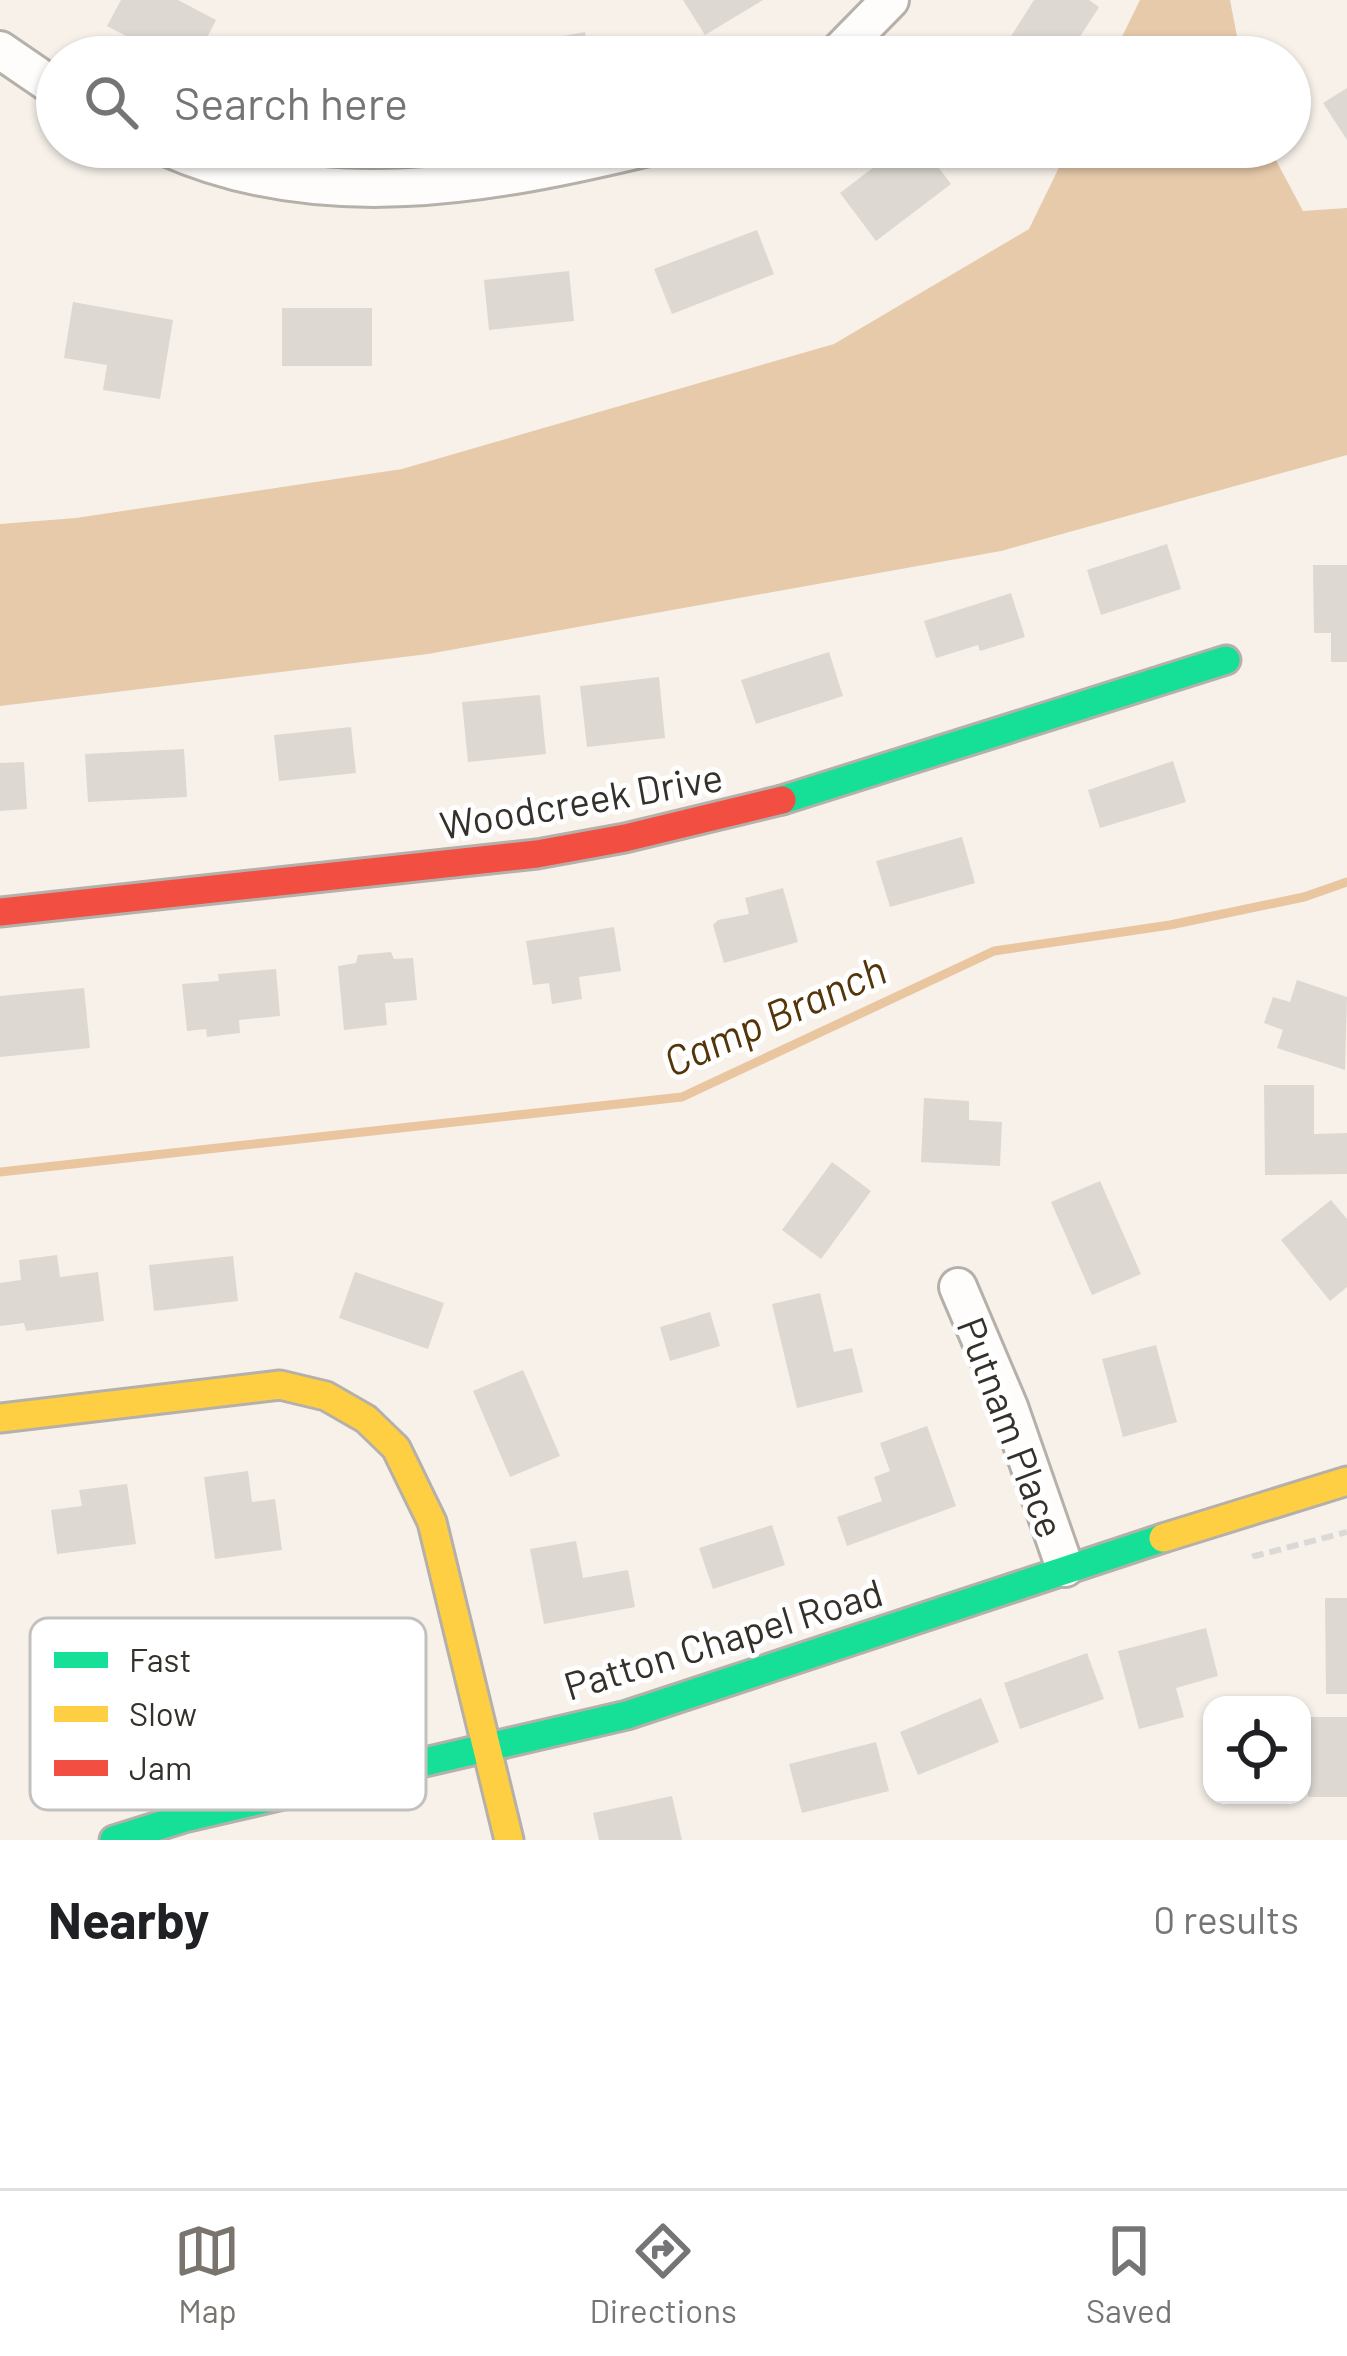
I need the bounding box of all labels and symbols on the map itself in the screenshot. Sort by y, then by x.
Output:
street label: Woodcreek Drive [436,752,726,848]
water label: Camp Branch [655,943,893,1086]
street label: Putnam Place [948,1310,1076,1544]
street label: Patton Chapel Road [558,1567,888,1709]
legend [30,1618,426,1810]
text: Fast [129,1639,191,1679]
text: Slow [129,1693,197,1733]
text: Jam [129,1747,192,1787]

